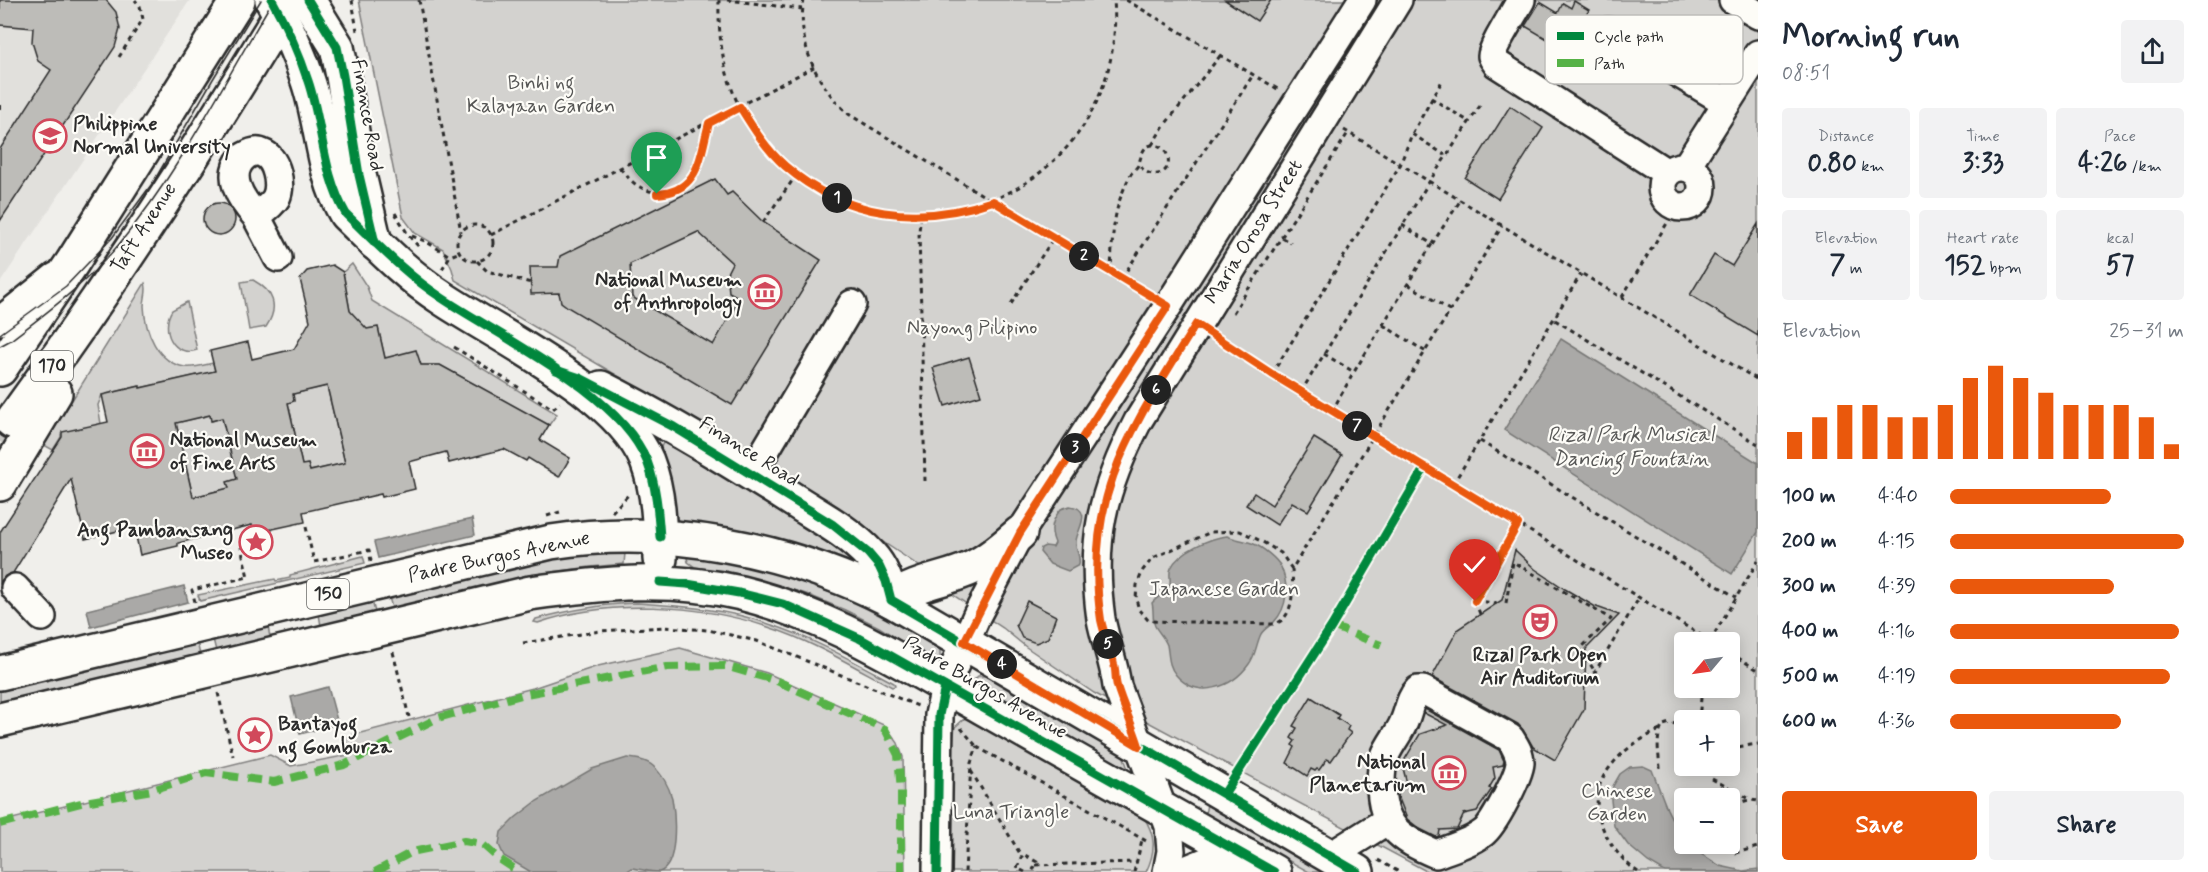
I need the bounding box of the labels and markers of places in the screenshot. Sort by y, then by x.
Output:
place label: Philippine Normal University [73,111,231,161]
school or university icon: Philippine Normal University [32,118,68,154]
pin [631,132,682,194]
pin: 1 [822,183,852,213]
pin: 2 [1069,241,1099,271]
place label: National Museum of Anthropology [595,267,742,319]
museum icon: National Museum of Anthropology [747,274,783,310]
pin: 6 [1141,375,1171,405]
pin: 7 [1342,411,1372,441]
place label: National Museum of Fine Arts [170,427,317,477]
museum icon: National Museum of Fine Arts [129,433,165,469]
pin: 3 [1060,433,1090,463]
place label: Ang Pambansang Museo [77,517,233,567]
place icon: Ang Pambansang Museo [238,524,274,560]
pin [1449,539,1500,601]
theatre icon: Rizal Park Open Air Auditorium [1522,604,1558,640]
pin: 5 [1093,629,1123,659]
place label: Rizal Park Open Air Auditorium [1473,642,1607,692]
pin: 4 [987,649,1017,679]
place label: Bantayog ng Gomburza [278,711,393,763]
place icon: Bantayog ng Gomburza [237,717,273,753]
place label: National Planetarium [1309,749,1426,799]
museum icon: National Planetarium [1431,755,1467,791]

